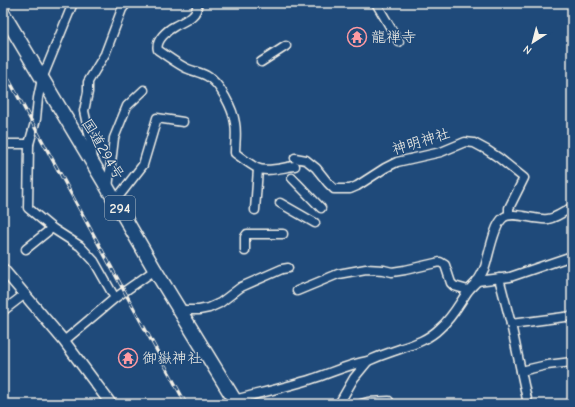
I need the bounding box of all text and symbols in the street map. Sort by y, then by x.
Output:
north arrow [513,22,553,62]
temple icon: 龍禅寺 [346,26,368,48]
place label: 龍禅寺 [371,28,416,46]
text: N [521,42,534,57]
street label: 国道294号 [78,115,128,183]
street label: 神明神社 [390,124,452,158]
road number: 294 [105,196,135,220]
temple icon: 御嶽神社 [117,347,139,369]
place label: 御嶽神社 [142,349,202,367]

